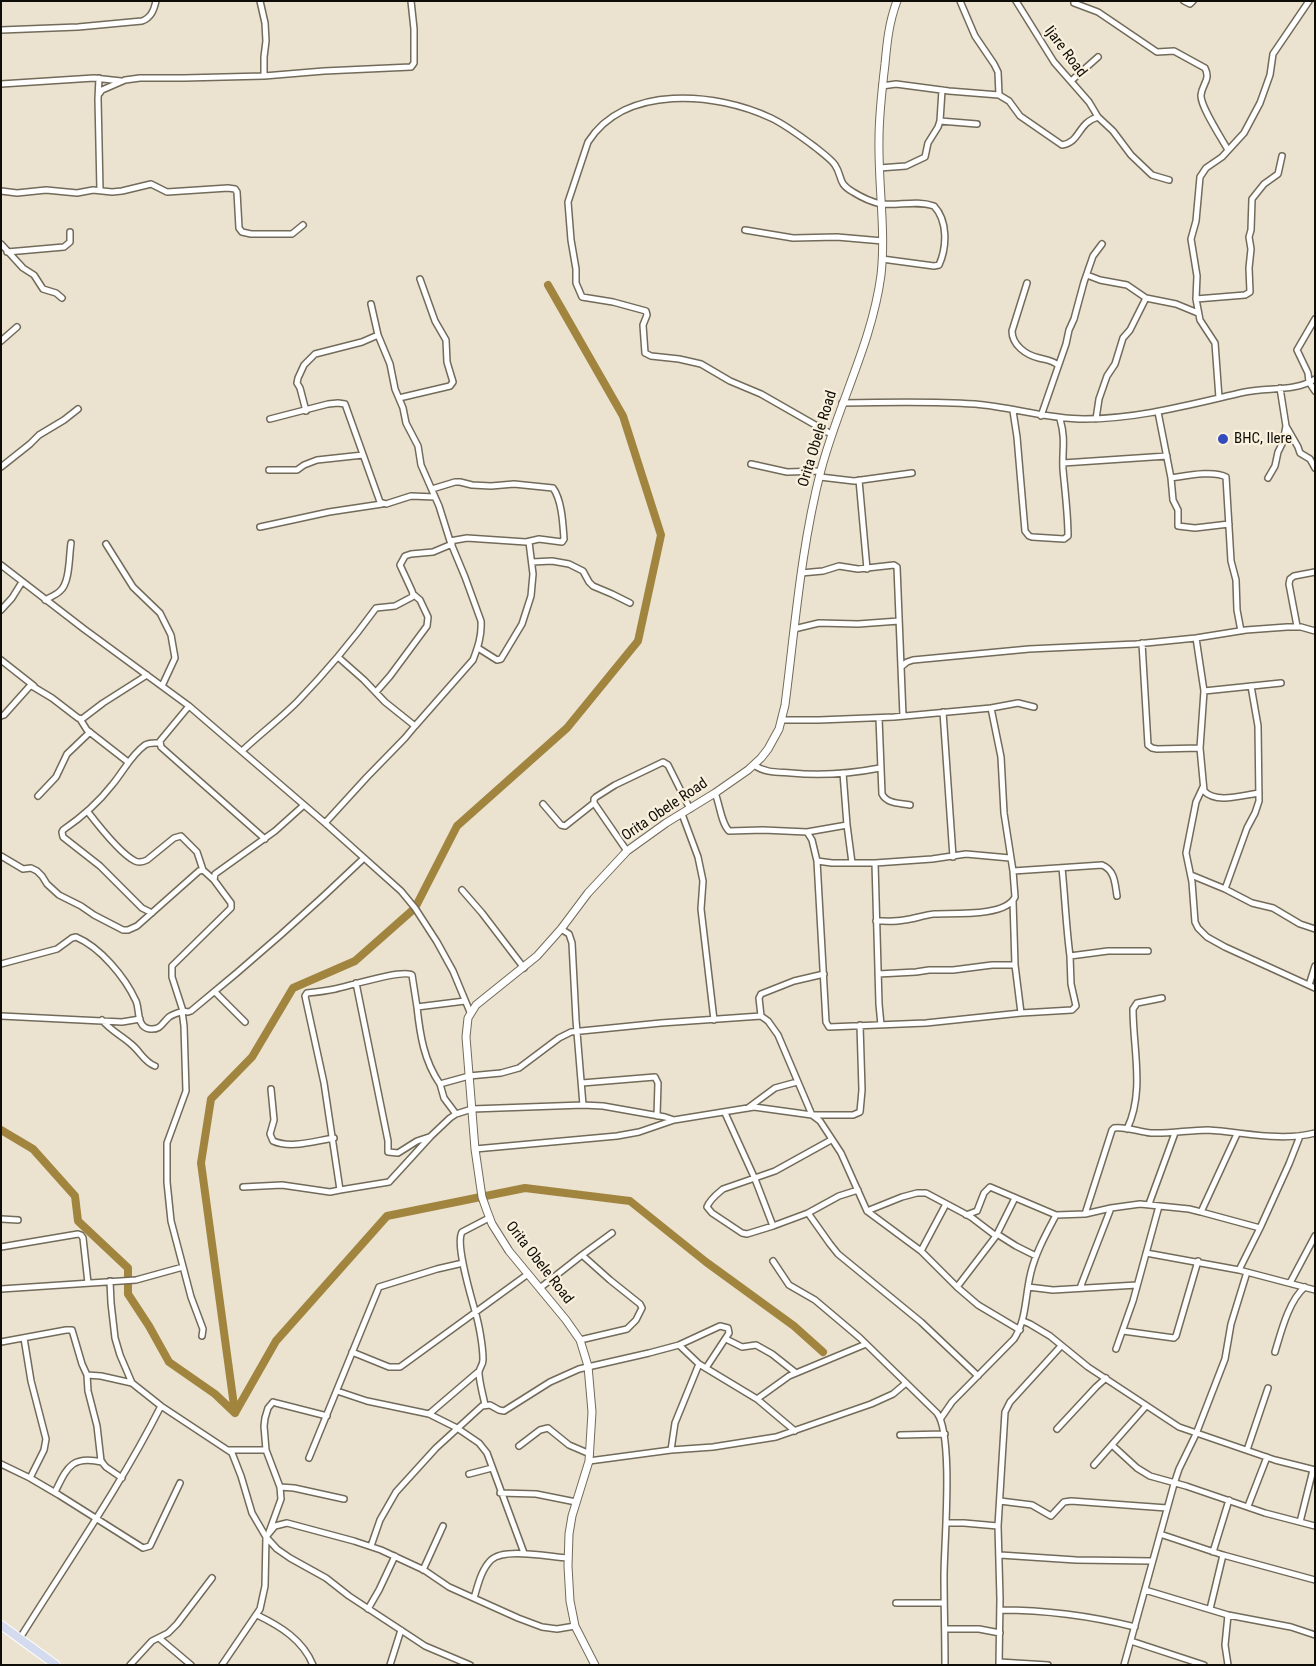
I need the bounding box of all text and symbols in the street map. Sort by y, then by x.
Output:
street label: Ijare Road [1040,23,1090,81]
street label: Orita Obele Road [795,389,841,489]
place label: BHC, Ilere [1234,430,1292,448]
marker: BHC, Ilere [1216,432,1230,446]
street label: Orita Obele Road [619,775,711,845]
street label: Orita Obele Road [501,1218,577,1308]

